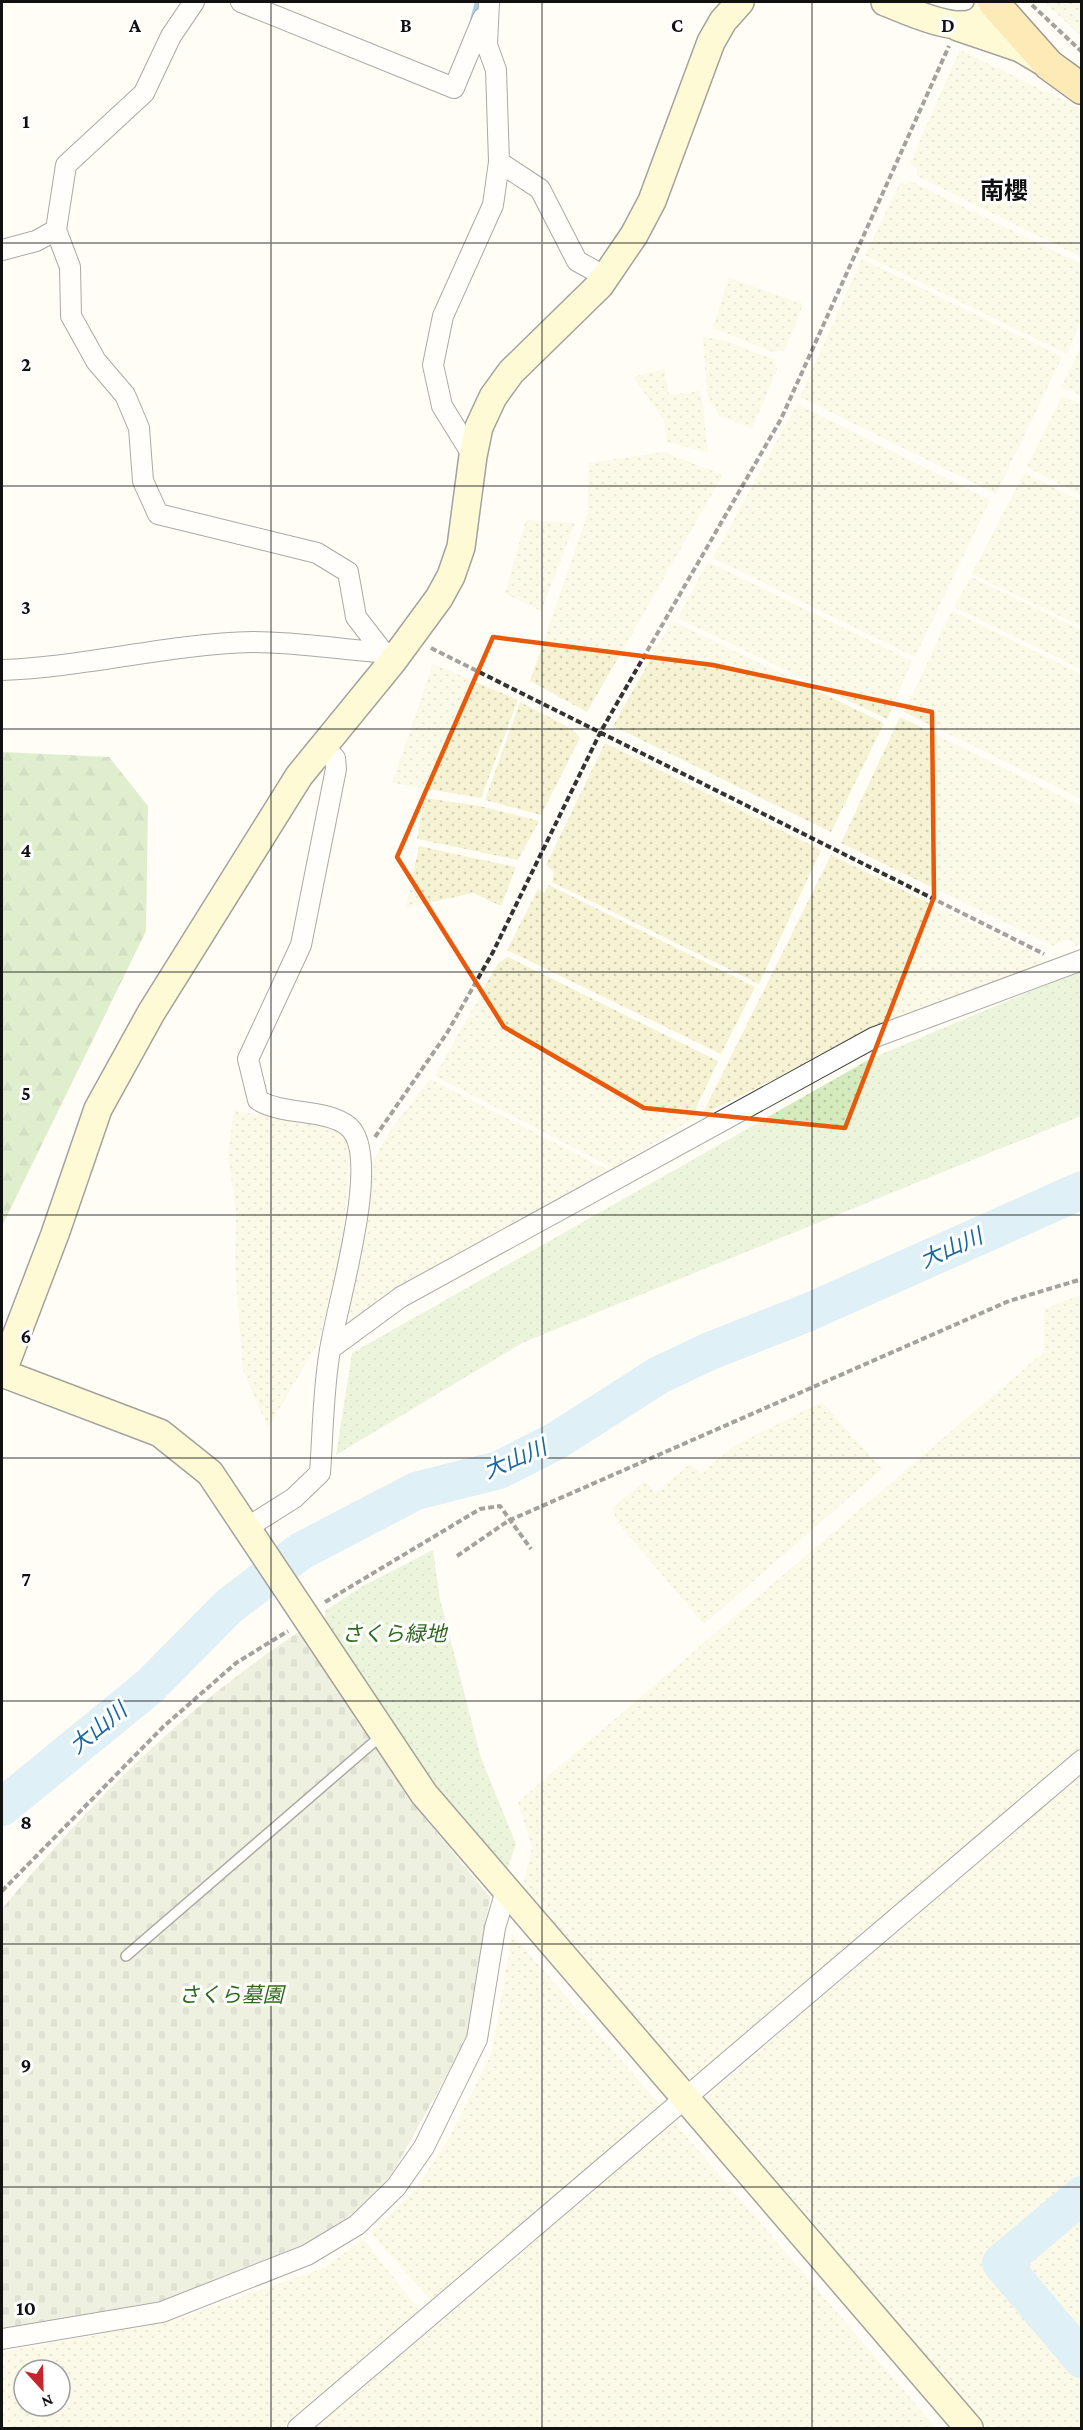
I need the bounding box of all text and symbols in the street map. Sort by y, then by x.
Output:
text: A [128,14,142,36]
text: B [400,14,412,36]
text: C [671,14,683,36]
text: D [941,14,955,36]
text: 1 [22,110,30,132]
district label: 南櫻 [980,177,1028,204]
text: 2 [21,353,31,375]
text: 3 [21,596,31,618]
text: 4 [21,839,32,861]
text: 5 [21,1082,31,1104]
water label: 大山川 [916,1222,988,1273]
text: 6 [21,1325,31,1347]
water label: 大山川 [480,1434,552,1483]
text: 7 [21,1568,31,1590]
park label: さくら緑地 [342,1622,448,1646]
water label: 大山川 [64,1696,133,1758]
text: 8 [20,1811,32,1833]
park label: さくら墓園 [179,1983,286,2007]
text: 9 [21,2054,31,2076]
text: 10 [16,2297,36,2319]
north arrow [12,2358,72,2418]
text: N [39,2392,56,2411]

